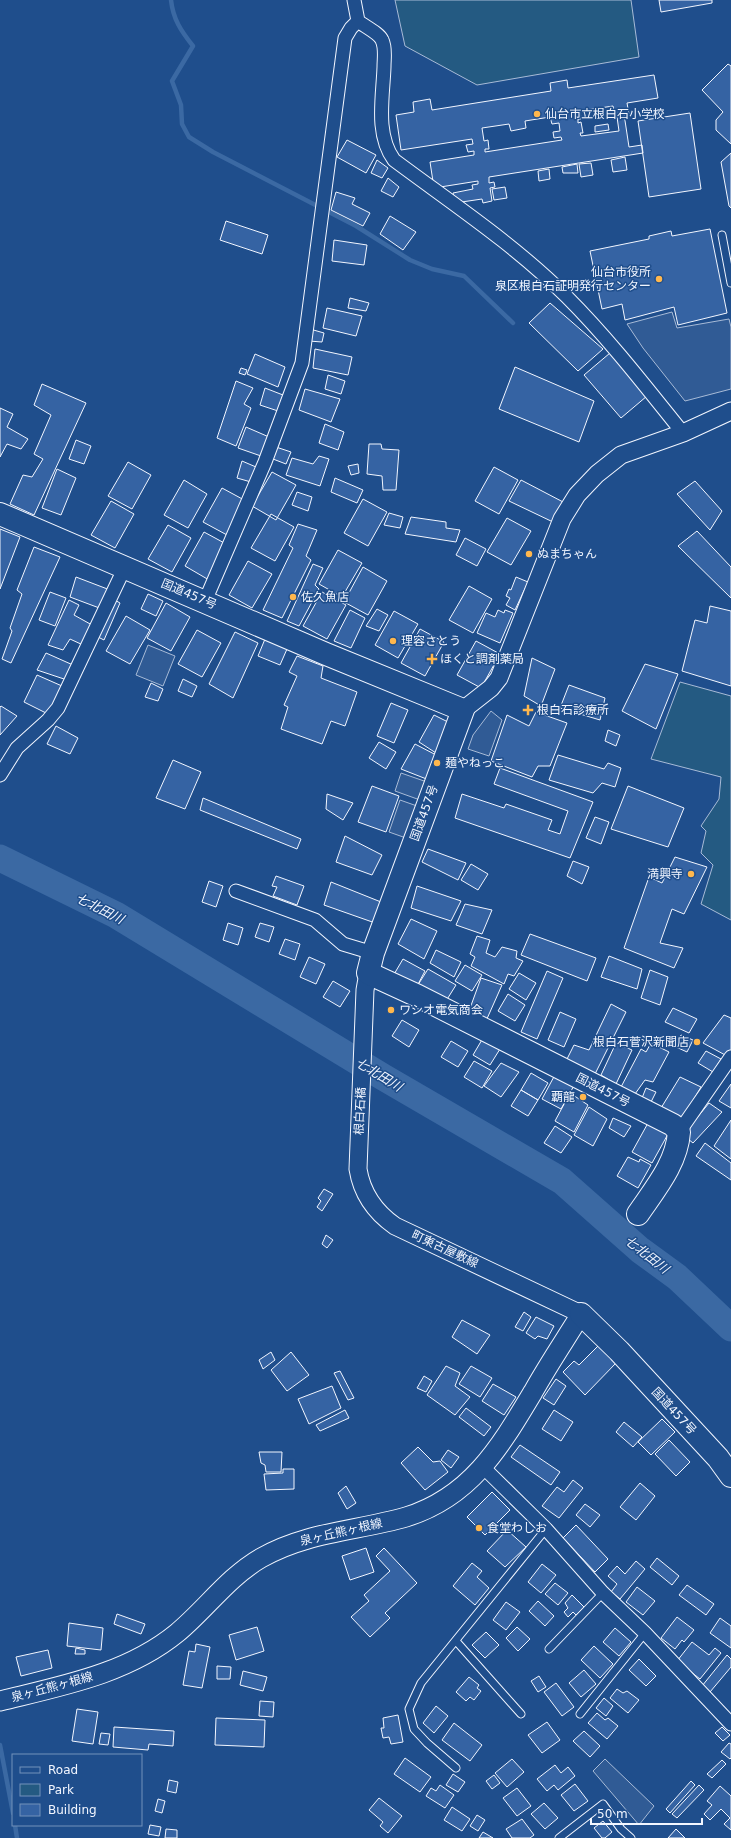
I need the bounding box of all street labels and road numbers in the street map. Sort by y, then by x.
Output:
street label: 国道457号 [159,576,219,612]
street label: 国道457号 [407,783,441,843]
street label: 国道457号 [574,1070,632,1110]
street label: 根白石橋 [352,1087,368,1135]
street label: 町東古屋敷線 [409,1227,481,1271]
street label: 国道457号 [649,1385,699,1437]
street label: 泉ヶ丘熊ヶ根線 [298,1516,384,1548]
street label: 泉ヶ丘熊ヶ根線 [10,1669,94,1705]

